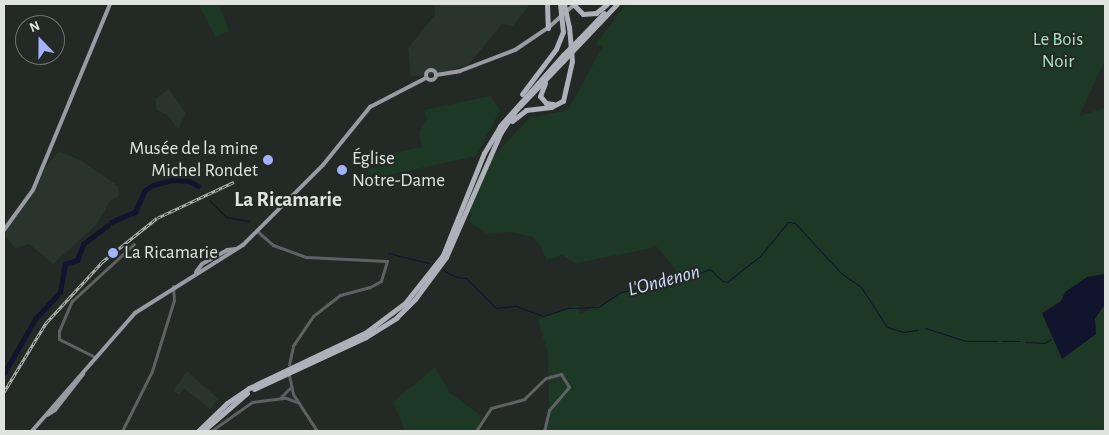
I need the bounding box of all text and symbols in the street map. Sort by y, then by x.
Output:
north arrow [15,15,65,65]
text: N [28,19,42,35]
park label: Le Bois Noir [1033,29,1083,73]
place label: Musée de la mine Michel Rondet [129,138,258,182]
place label: Église Notre-Dame [352,148,445,192]
marker: Musée de la mine Michel Rondet [262,154,274,166]
marker: Église Notre-Dame [336,164,348,176]
district label: La Ricamarie [234,187,342,213]
place label: La Ricamarie [124,242,218,264]
marker: La Ricamarie [106,246,120,260]
water label: L'Ondenon [625,260,703,302]

